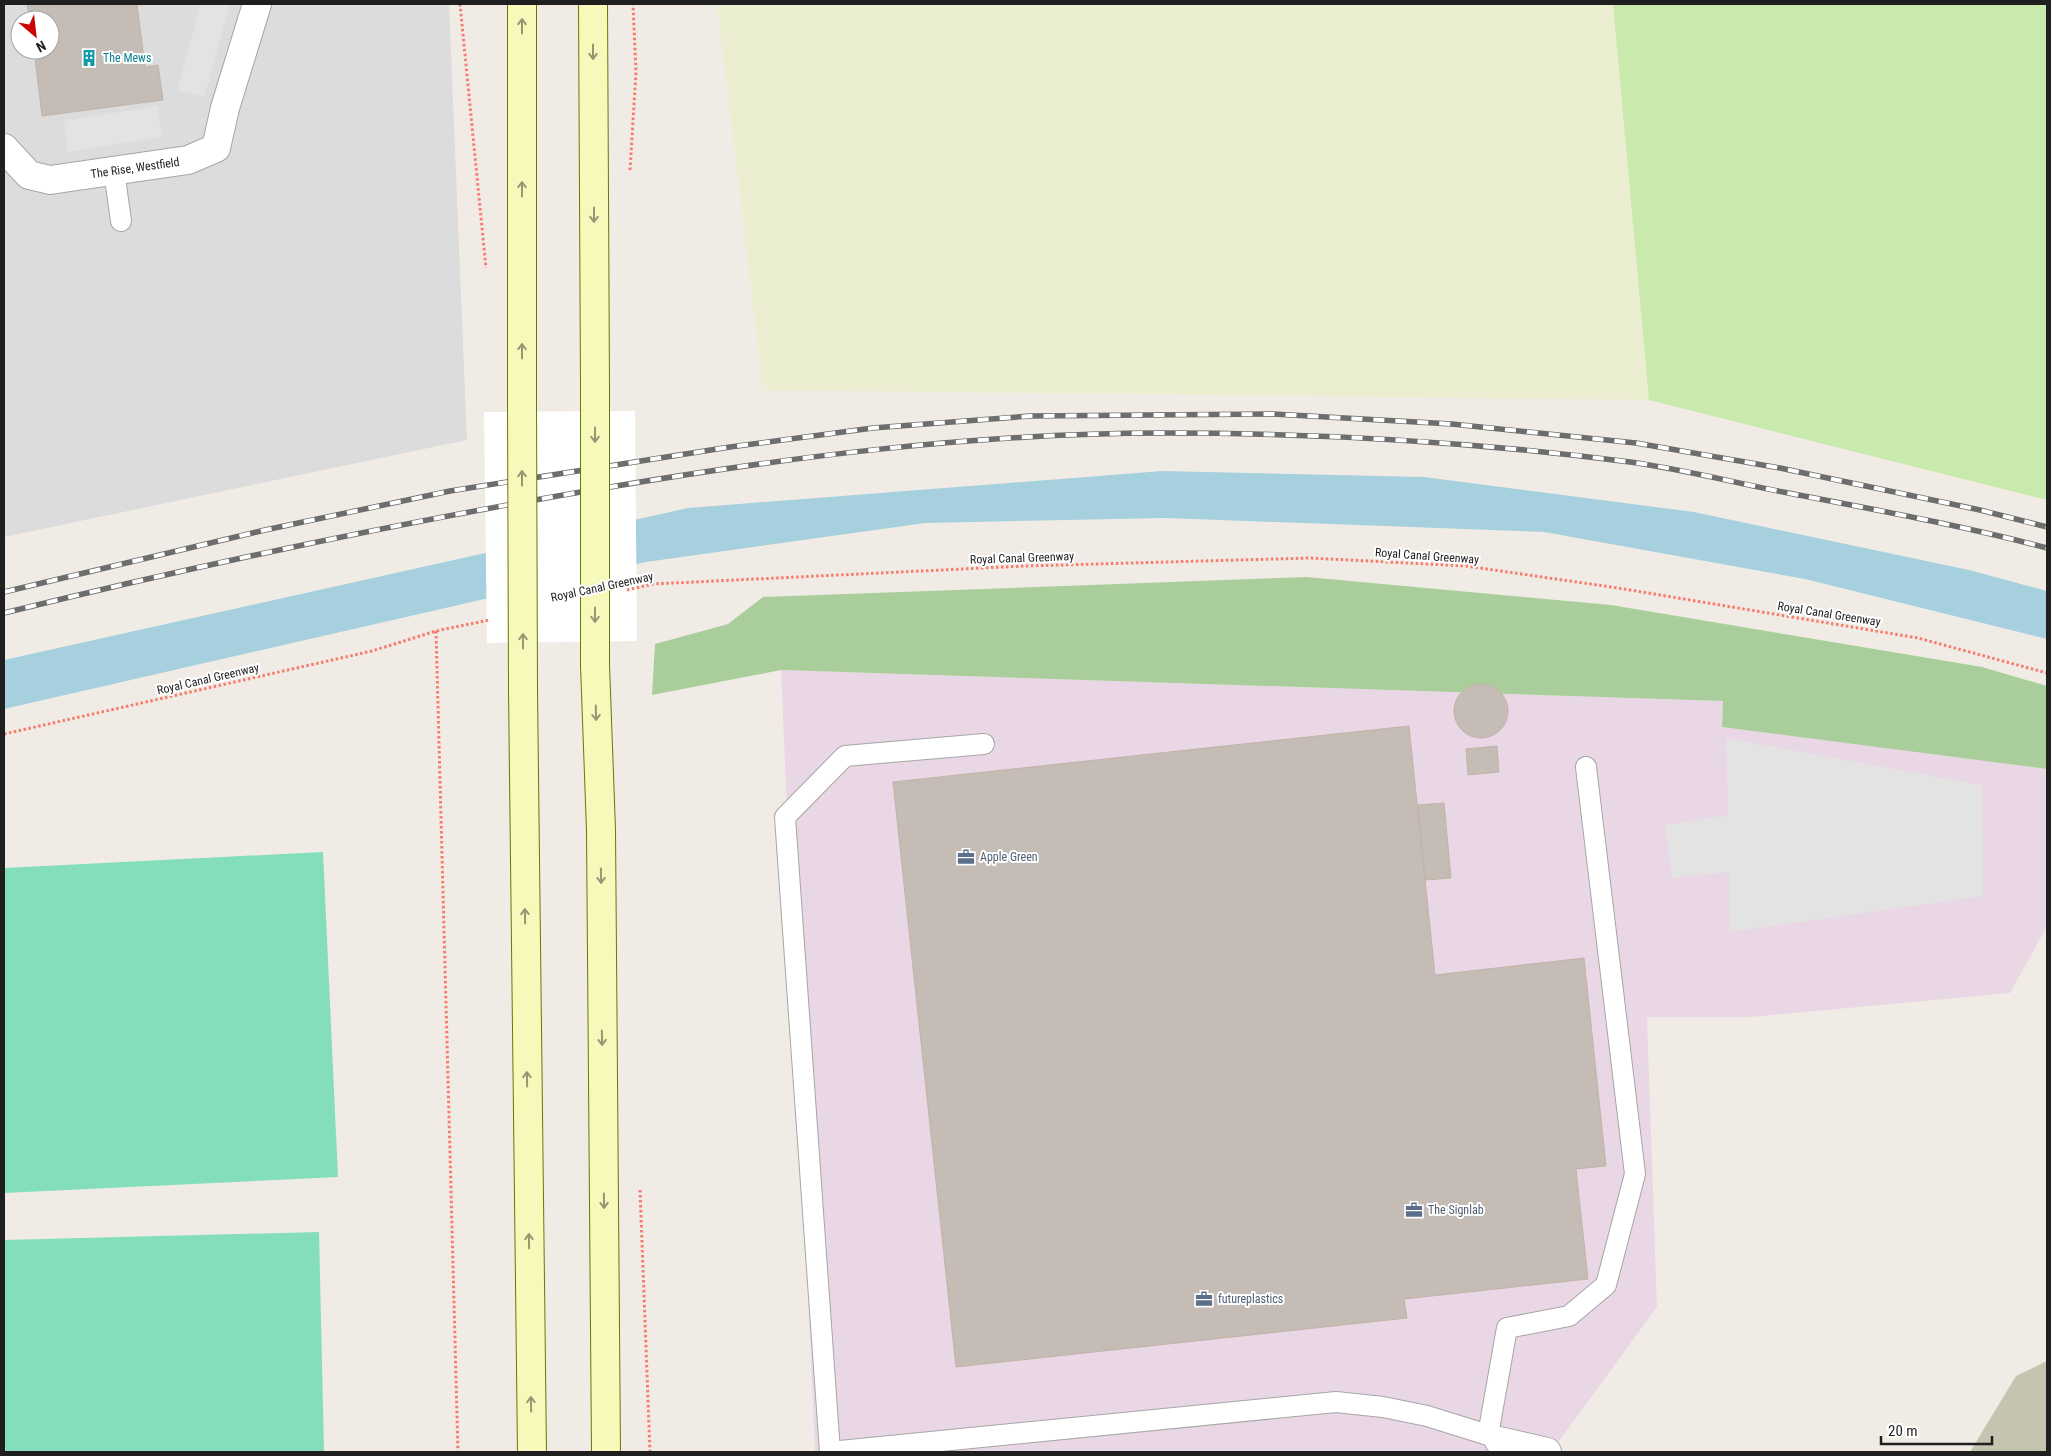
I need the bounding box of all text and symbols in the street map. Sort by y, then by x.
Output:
north arrow [10,10,60,60]
one-way arrow [517,19,527,35]
text: N [34,37,49,56]
one-way arrow [588,44,598,60]
building icon: The Mews [79,48,99,68]
place label: The Mews [103,51,151,65]
street label: The Rise, Westfield [90,155,180,181]
one-way arrow [517,181,527,198]
one-way arrow [589,206,599,223]
one-way arrow [517,344,527,360]
one-way arrow [590,427,600,443]
one-way arrow [517,471,527,487]
street label: Royal Canal Greenway [1375,545,1479,567]
street label: Royal Canal Greenway [970,549,1074,567]
street label: Royal Canal Greenway [550,569,654,605]
street label: Royal Canal Greenway [1776,599,1882,629]
one-way arrow [590,607,600,623]
one-way arrow [518,633,528,650]
street label: Royal Canal Greenway [156,660,260,698]
one-way arrow [592,705,601,721]
office icon: Apple Green [956,847,976,867]
place label: Apple Green [980,850,1038,864]
one-way arrow [596,868,606,884]
one-way arrow [520,908,530,924]
one-way arrow [598,1030,607,1046]
one-way arrow [522,1071,532,1087]
one-way arrow [599,1192,609,1209]
office icon: The Signlab [1404,1200,1424,1220]
place label: The Signlab [1428,1203,1484,1217]
one-way arrow [524,1233,534,1250]
office icon: futureplastics [1194,1289,1214,1309]
place label: futureplastics [1218,1292,1283,1306]
one-way arrow [526,1396,536,1412]
scale bar [1881,1414,1992,1446]
text: 20 m [1888,1422,1918,1440]

